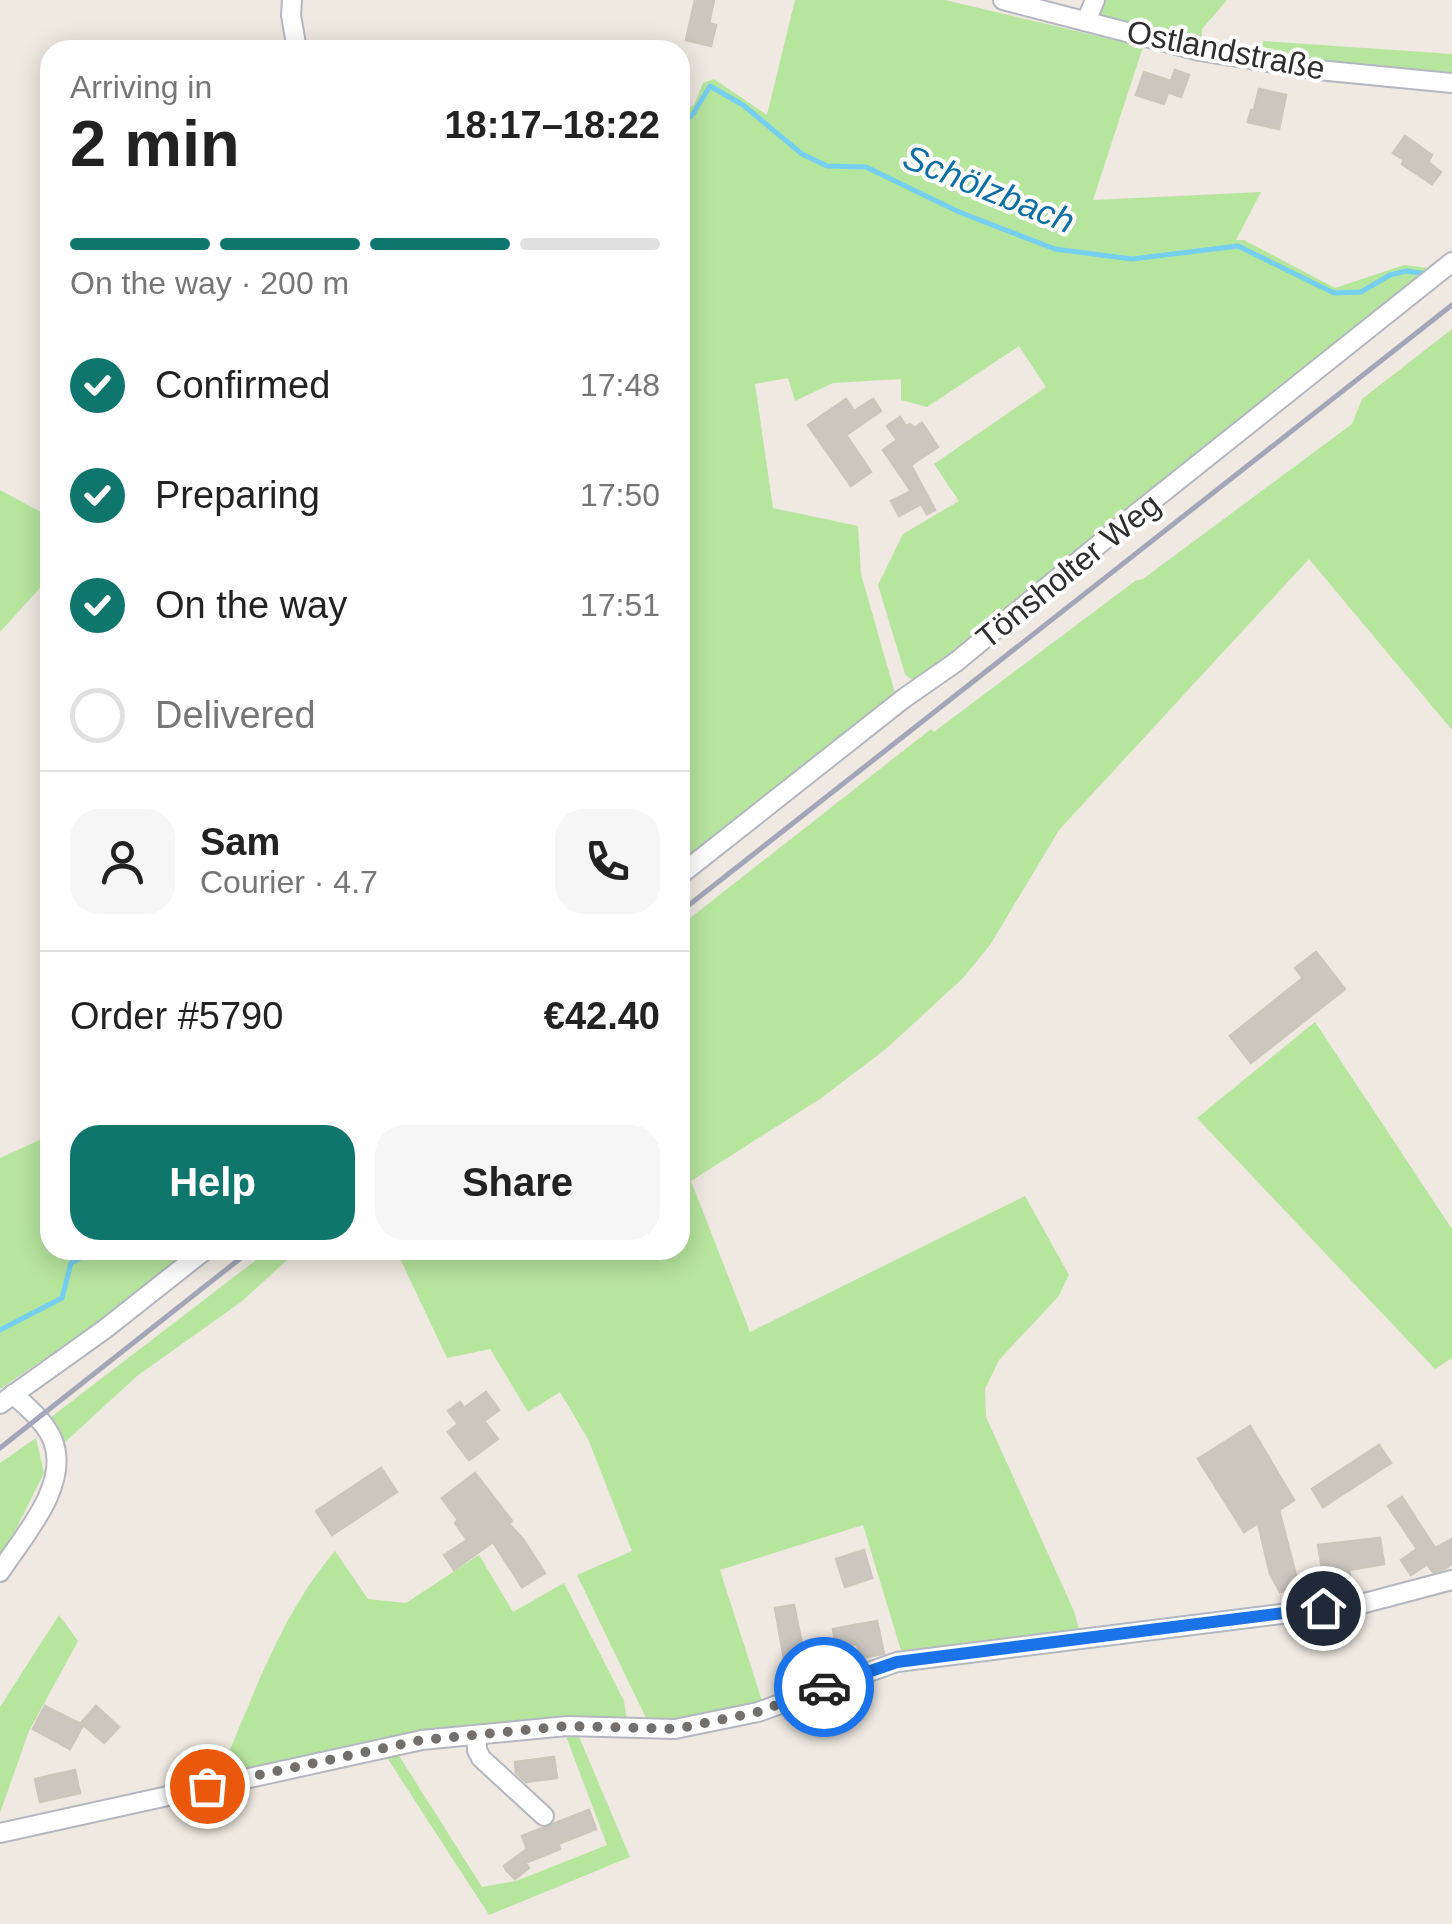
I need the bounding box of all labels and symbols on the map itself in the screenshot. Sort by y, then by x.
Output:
street label: Ostlandstraße [1124,13,1328,87]
water label: Schölzbach [898,137,1080,241]
street label: Tönsholter Weg [969,486,1167,656]
pin [1281,1566,1366,1651]
courier [774,1637,874,1737]
pin [165,1744,250,1829]

